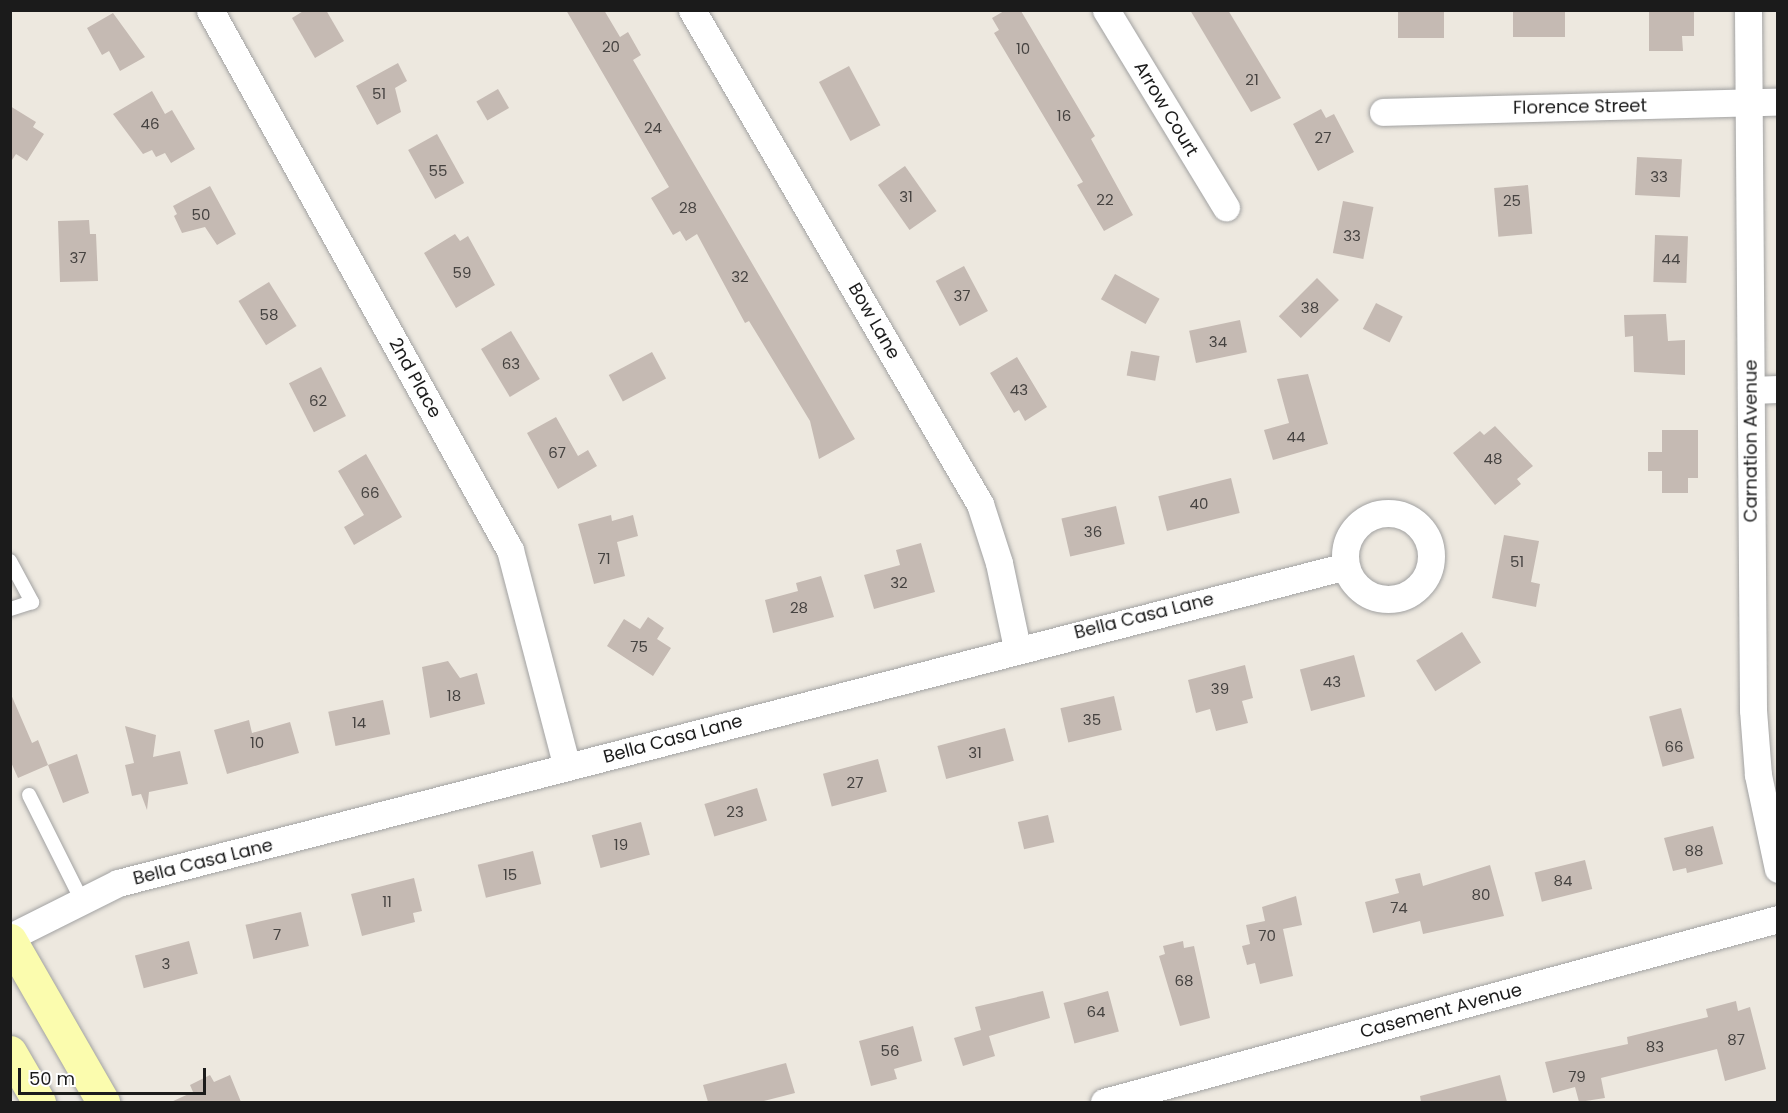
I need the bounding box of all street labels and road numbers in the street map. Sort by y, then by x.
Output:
street label: Arrow Court [1129,58,1203,160]
street label: Florence Street [1513,95,1647,119]
street label: Bow Lane [843,279,905,363]
street label: 2nd Place [384,334,446,422]
street label: Carnation Avenue [1740,360,1762,522]
street label: Bella Casa Lane [1072,588,1216,644]
street label: Bella Casa Lane [601,710,745,768]
street label: Bella Casa Lane [131,834,275,890]
street label: Casement Avenue [1358,979,1524,1043]

